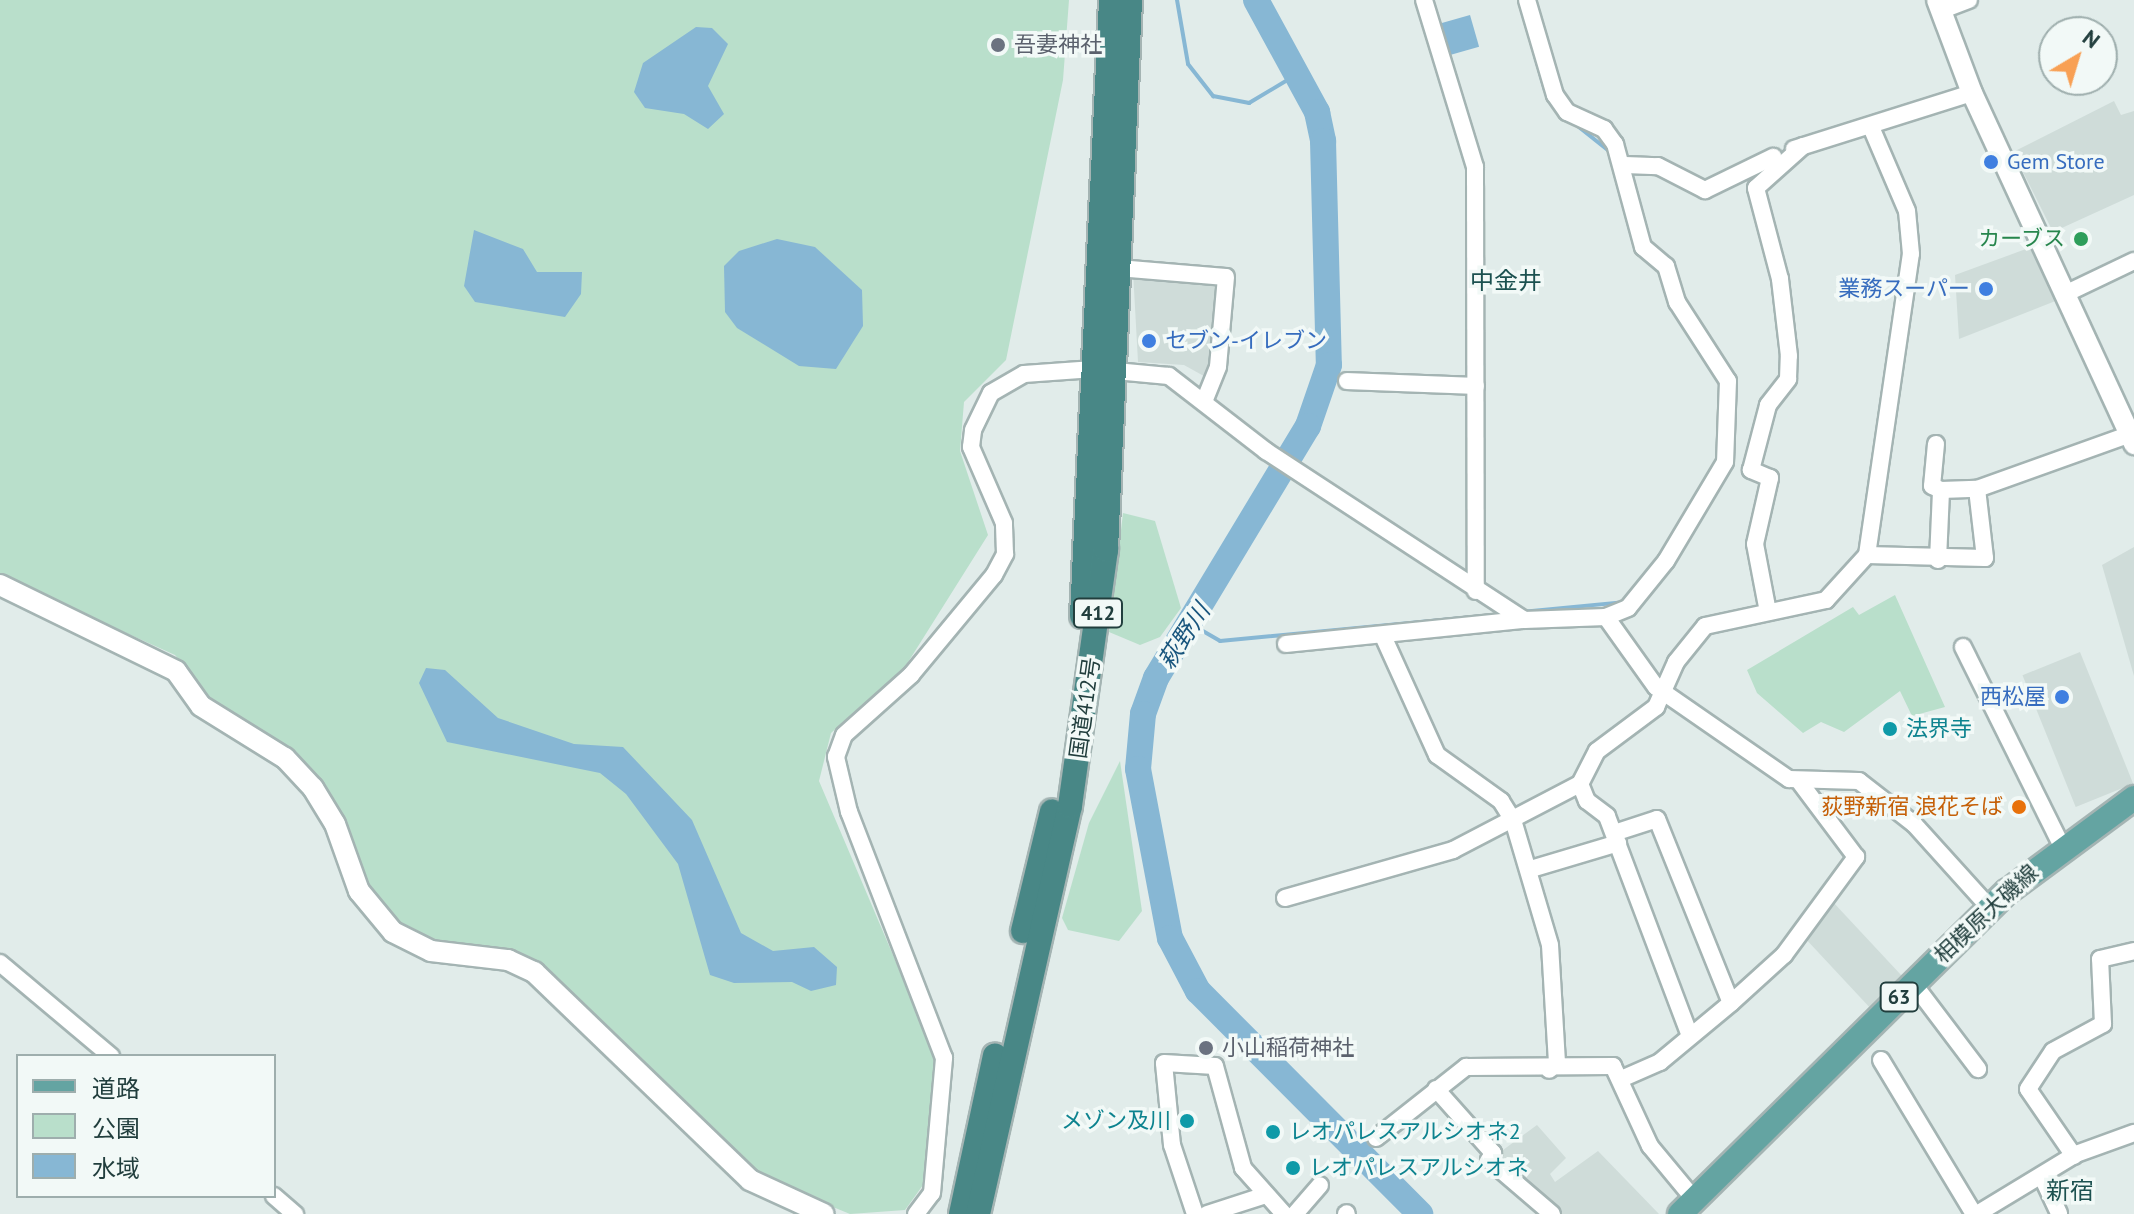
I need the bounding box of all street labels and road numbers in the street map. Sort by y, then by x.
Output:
road number: 412 [1072,597,1124,629]
street label: 国道412号 [1065,656,1105,760]
street label: 相模原大磯線 [1929,859,2043,969]
road number: 63 [1879,981,1919,1013]

